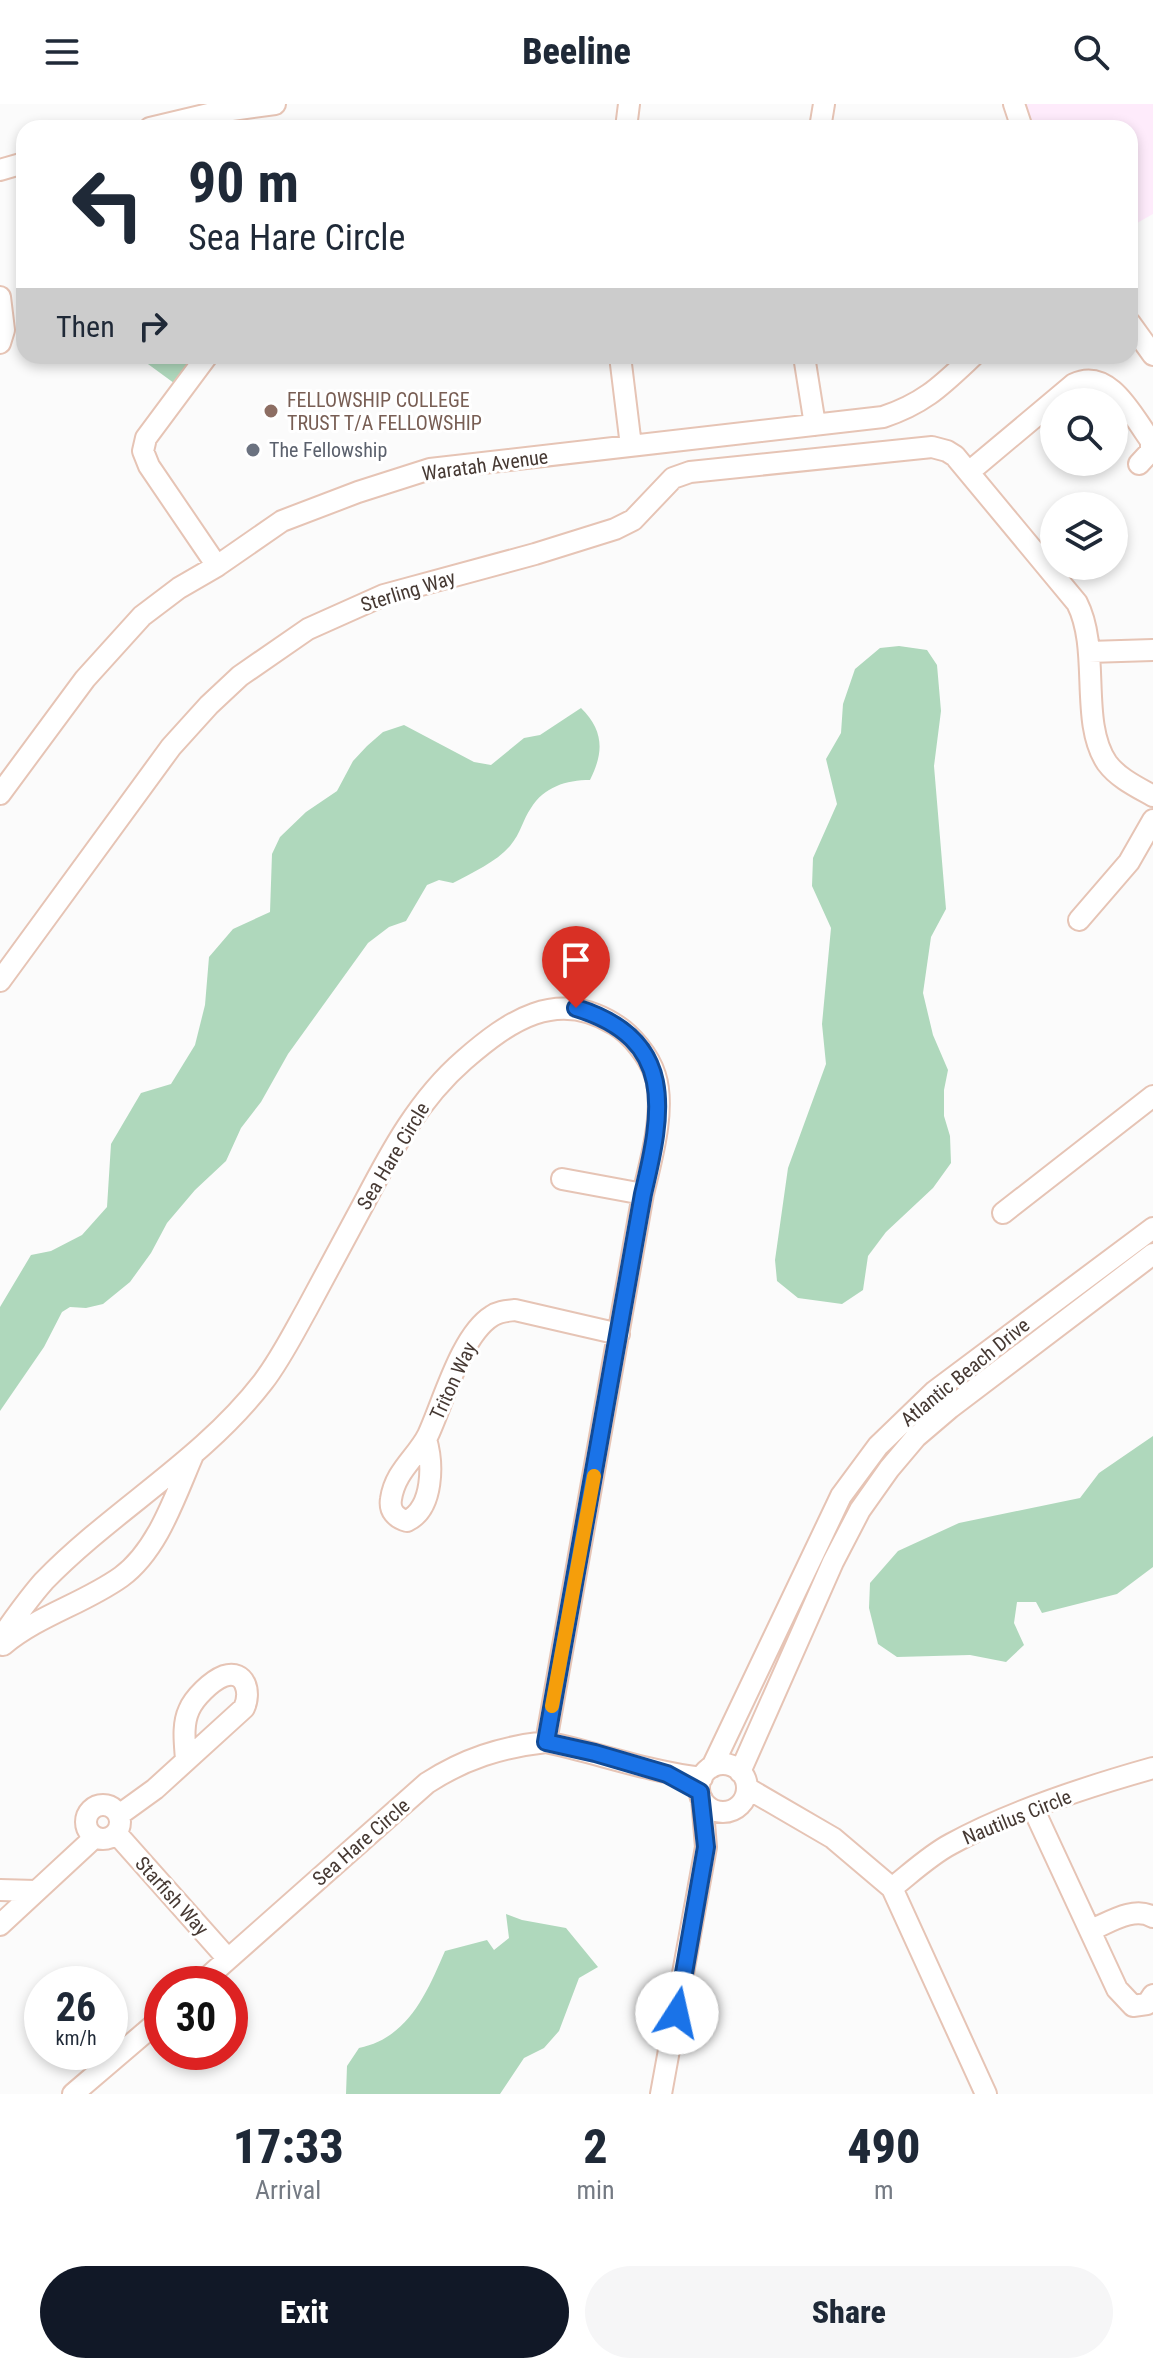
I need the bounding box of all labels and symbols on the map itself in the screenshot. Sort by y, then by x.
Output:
place label: FELLOWSHIP COLLEGE TRUST T/A FELLOWSHIP [287,388,482,435]
marker: FELLOWSHIP COLLEGE TRUST T/A FELLOWSHIP [262,402,280,420]
place label: The Fellowship [269,438,387,462]
marker: The Fellowship [244,441,262,459]
street label: Waratah Avenue [420,444,550,486]
street label: Sterling Way [358,565,458,617]
pin [542,926,610,1008]
street label: Sea Hare Circle [352,1098,434,1214]
street label: Atlantic Beach Drive [896,1313,1034,1431]
street label: Triton Way [425,1338,481,1424]
street label: Nautilus Circle [959,1784,1075,1850]
street label: Sea Hare Circle [308,1793,414,1891]
street label: Starfish Way [130,1852,214,1940]
speed limit sign: 30 [144,1966,248,2070]
position arrow [635,1971,719,2055]

